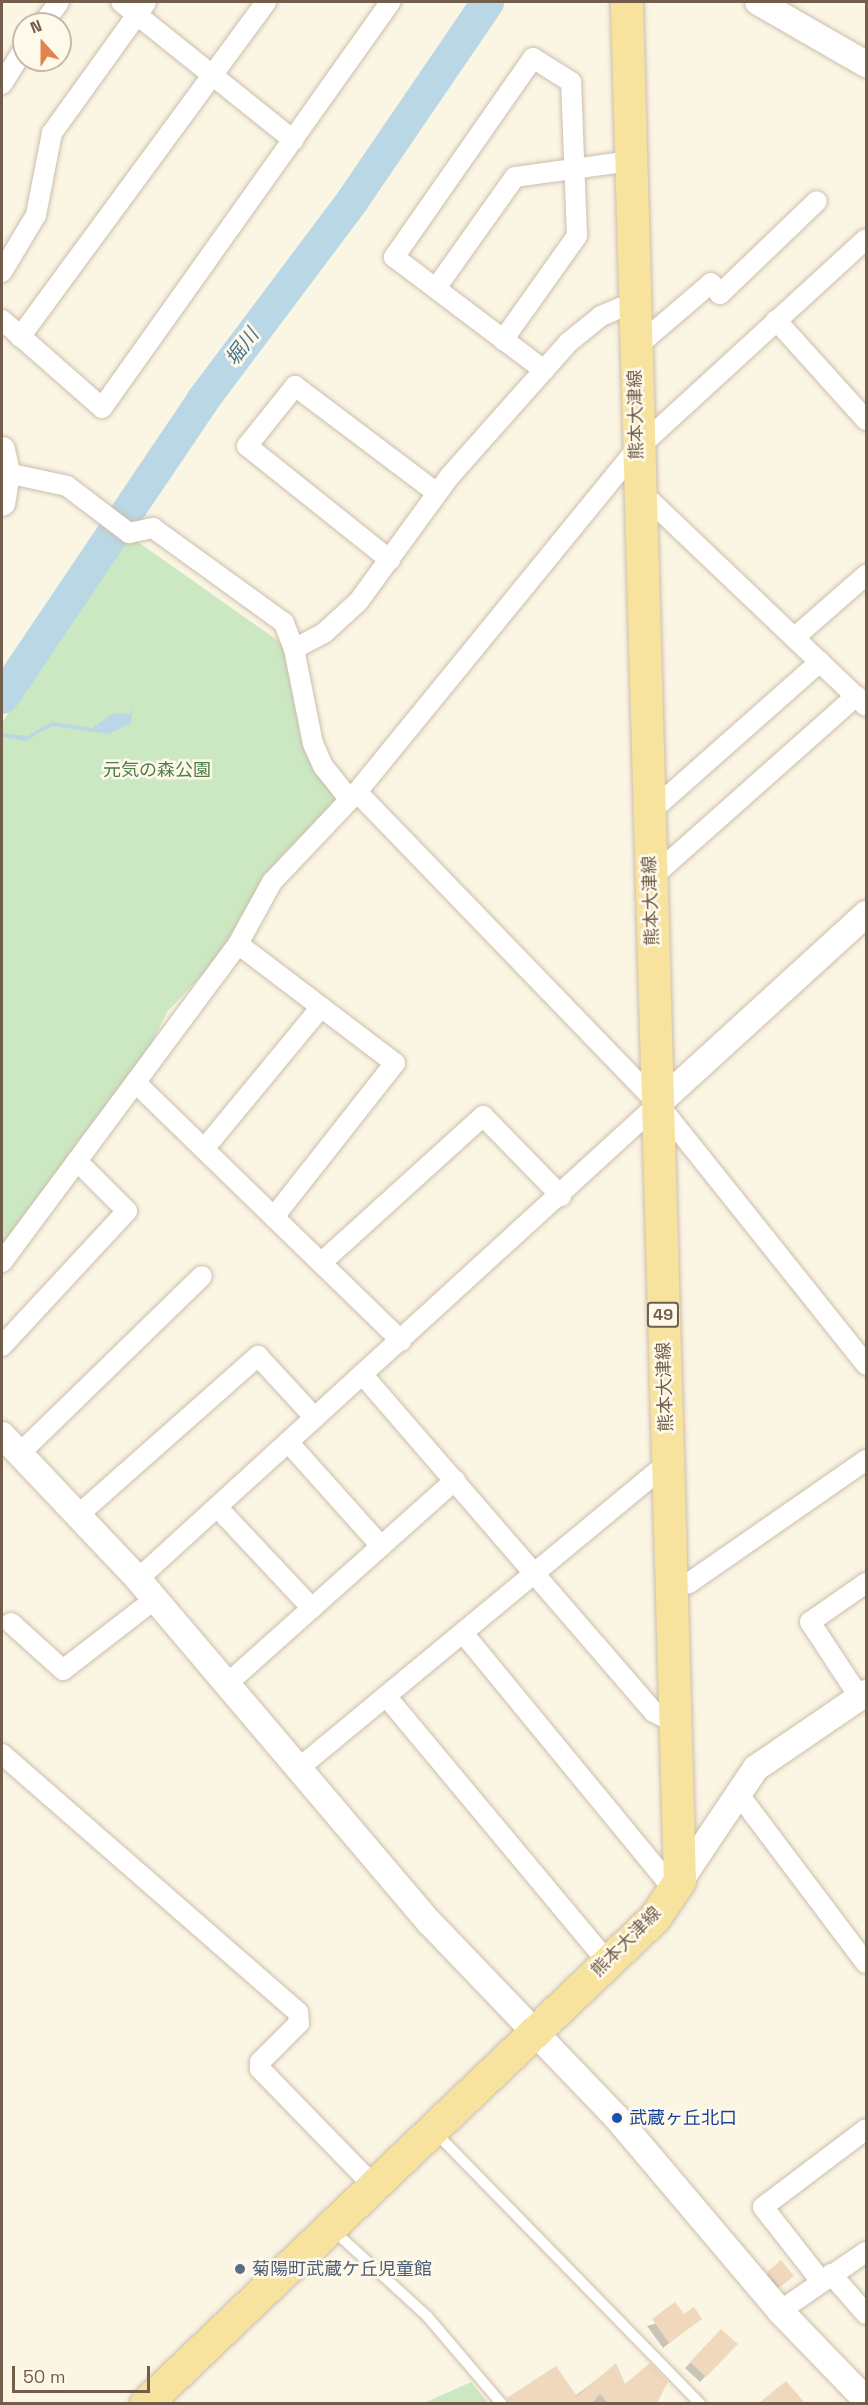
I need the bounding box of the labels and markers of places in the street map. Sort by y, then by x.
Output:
place label: 武蔵ヶ丘北口 [629,2107,737,2129]
marker: 武蔵ヶ丘北口 [610,2111,624,2125]
place label: 菊陽町武蔵ケ丘児童館 [252,2258,432,2280]
marker: 菊陽町武蔵ケ丘児童館 [233,2262,247,2276]

